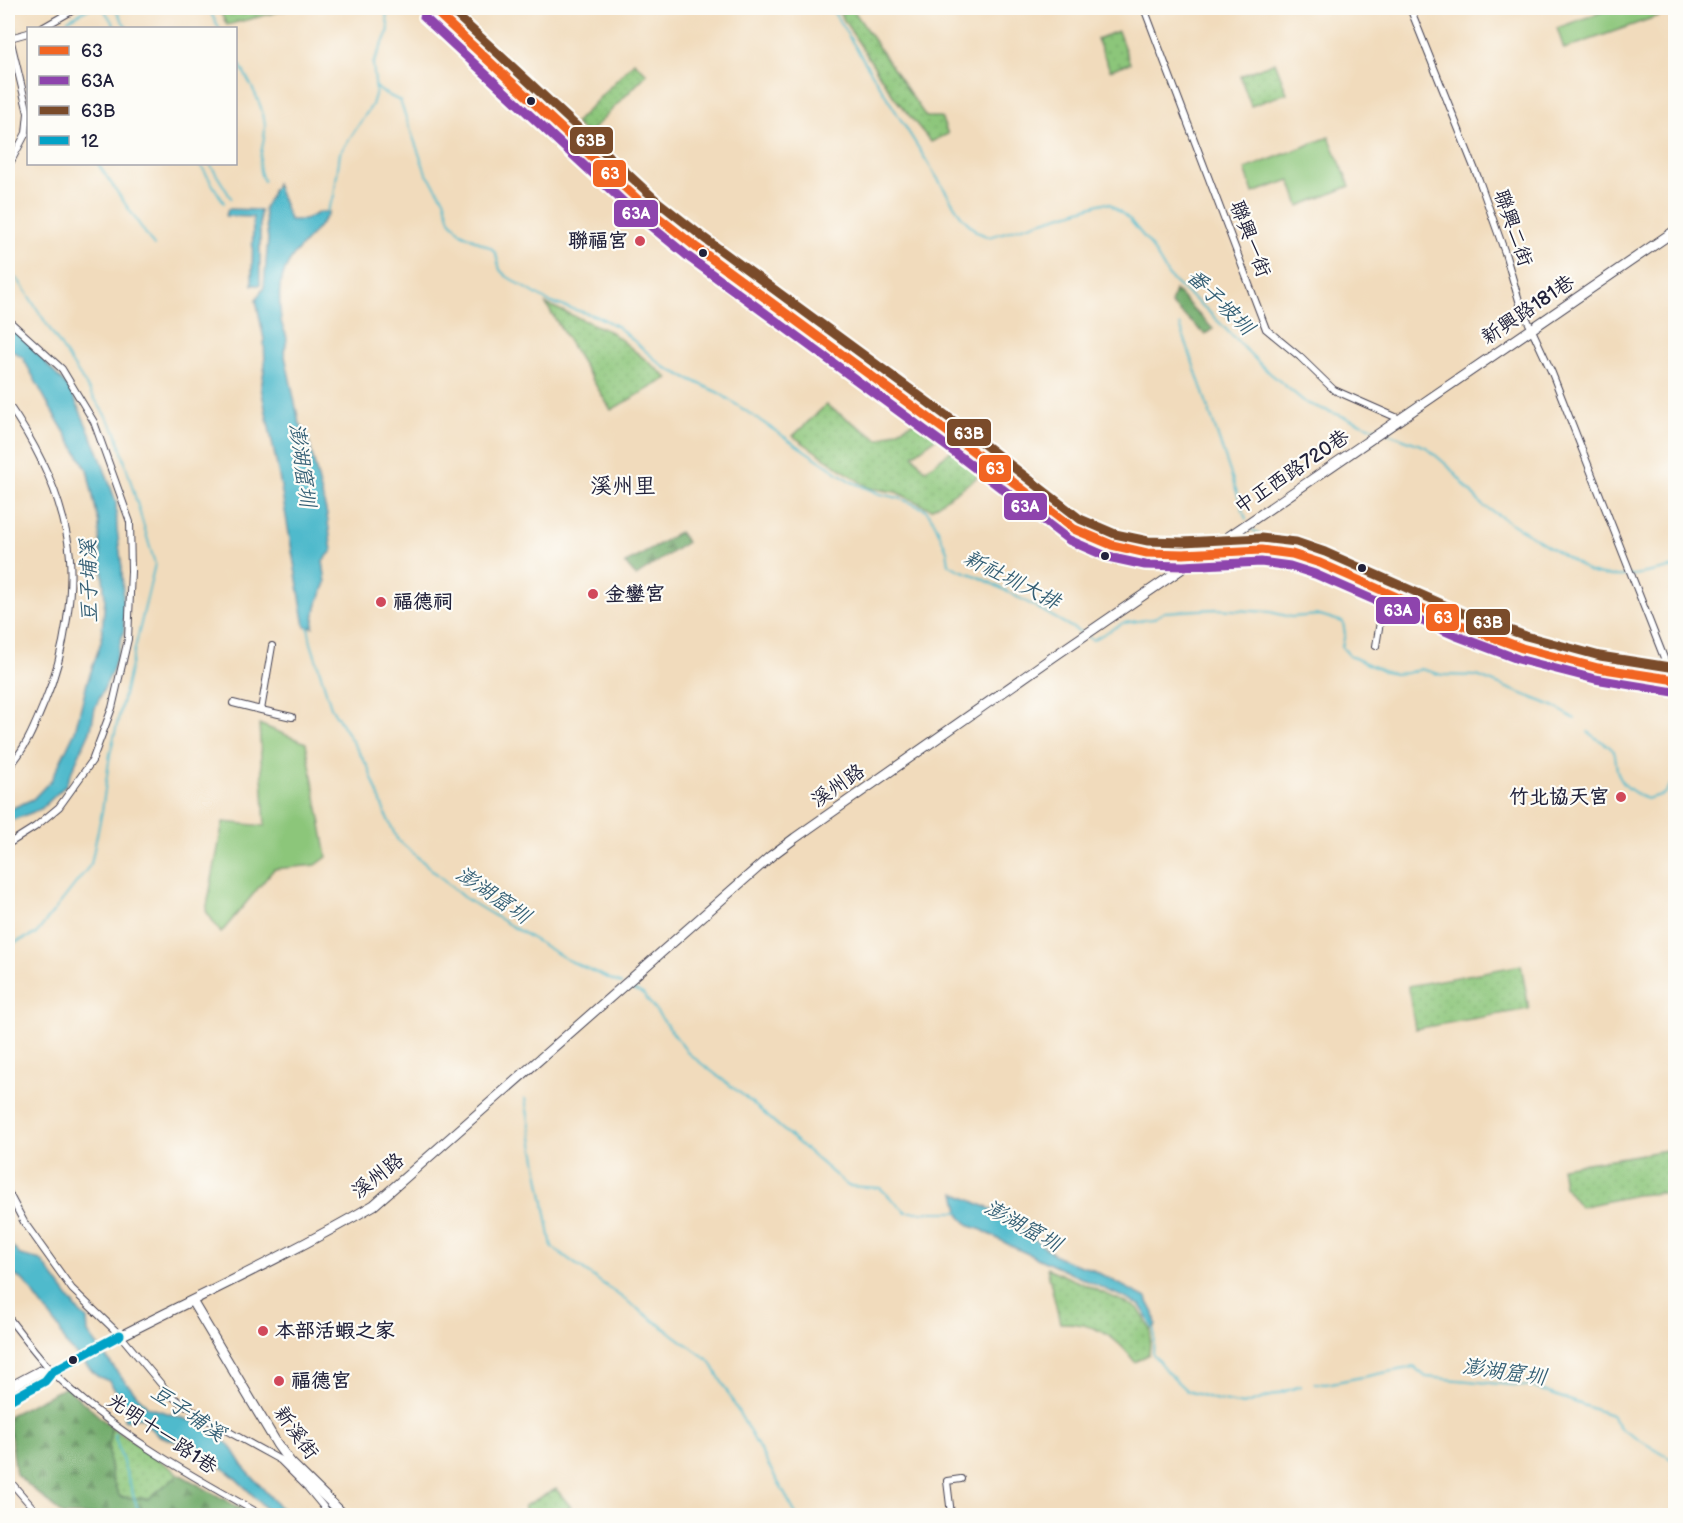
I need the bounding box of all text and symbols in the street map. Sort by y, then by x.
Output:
legend [27,27,237,165]
text: 63 [81,41,103,62]
text: 63A [81,71,114,92]
unlabelled marker [525,95,537,107]
text: 63B [81,101,115,122]
line badge: 63B [569,126,614,155]
text: 12 [81,131,99,152]
text: 63B [576,132,606,151]
line badge: 63 [592,159,627,188]
text: 63 [600,165,620,184]
street label: 聯興二街 [1489,186,1537,270]
street label: 聯興一街 [1224,197,1276,281]
line badge: 63A [613,199,659,228]
text: 63A [622,205,651,224]
place label: 聯福宮 [568,229,628,253]
marker: 聯福宮 [633,234,647,248]
unlabelled marker [697,247,709,259]
water label: 番子坡圳 [1181,264,1260,342]
street label: 新興路181巷 [1477,270,1580,350]
line badge: 63B [946,418,992,447]
water label: 澎湖窟圳 [284,422,321,510]
street label: 中正西路720巷 [1230,424,1355,519]
text: 63B [954,425,984,444]
line badge: 63 [978,454,1012,483]
text: 63 [985,460,1005,479]
district label: 溪州里 [590,473,656,500]
line badge: 63A [1003,492,1048,521]
text: 63A [1011,498,1040,517]
water label: 豆子埔溪 [76,538,102,623]
water label: 新社圳大排 [960,545,1066,616]
unlabelled marker [1099,550,1111,562]
unlabelled marker [1356,562,1368,574]
place label: 金鑾宮 [605,582,665,606]
marker: 金鑾宮 [586,587,600,601]
place label: 福德祠 [393,590,453,614]
marker: 福德祠 [374,595,388,609]
line badge: 63A [1375,596,1421,625]
text: 63A [1384,602,1413,621]
line badge: 63 [1425,603,1460,632]
line badge: 63B [1465,608,1511,636]
text: 63 [1433,609,1453,628]
text: 63B [1473,614,1503,633]
street label: 溪州路 [807,758,870,813]
place label: 竹北協天宮 [1509,785,1609,809]
marker: 竹北協天宮 [1614,790,1628,804]
water label: 澎湖窟圳 [451,861,536,930]
street label: 溪州路 [347,1147,410,1204]
water label: 澎湖窟圳 [980,1195,1068,1258]
place label: 本部活蝦之家 [275,1319,395,1343]
marker: 本部活蝦之家 [256,1324,270,1338]
unlabelled marker [67,1354,79,1366]
water label: 澎湖窟圳 [1461,1354,1549,1391]
place label: 福德宮 [291,1369,351,1393]
marker: 福德宮 [272,1374,286,1388]
water label: 豆子埔溪 [146,1379,231,1447]
street label: 光明十一路1巷 [102,1388,222,1480]
street label: 新溪街 [269,1402,323,1464]

